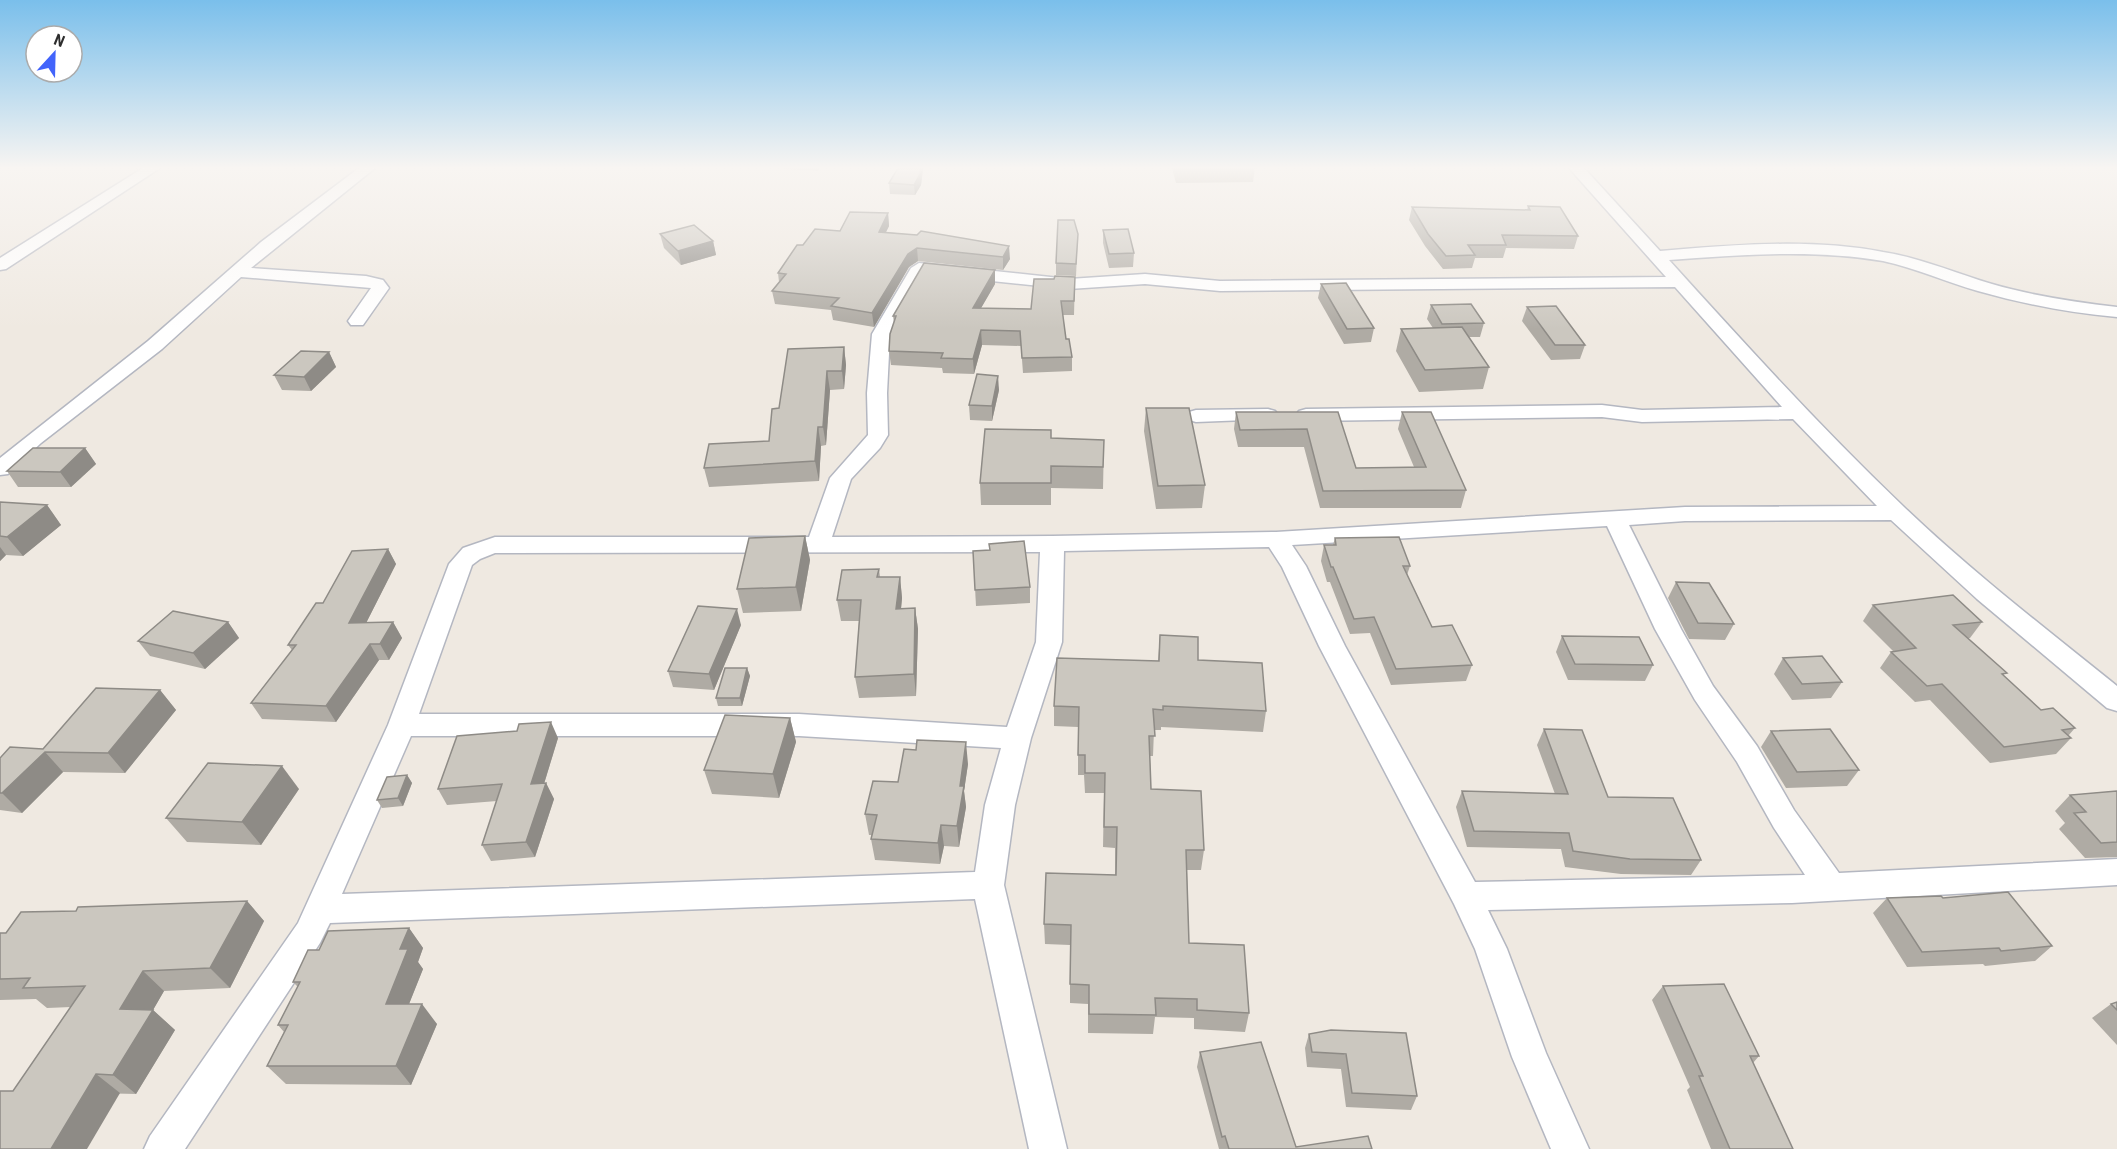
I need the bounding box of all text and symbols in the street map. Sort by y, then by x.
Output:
north arrow [24,24,84,84]
text: N [51,30,68,51]

